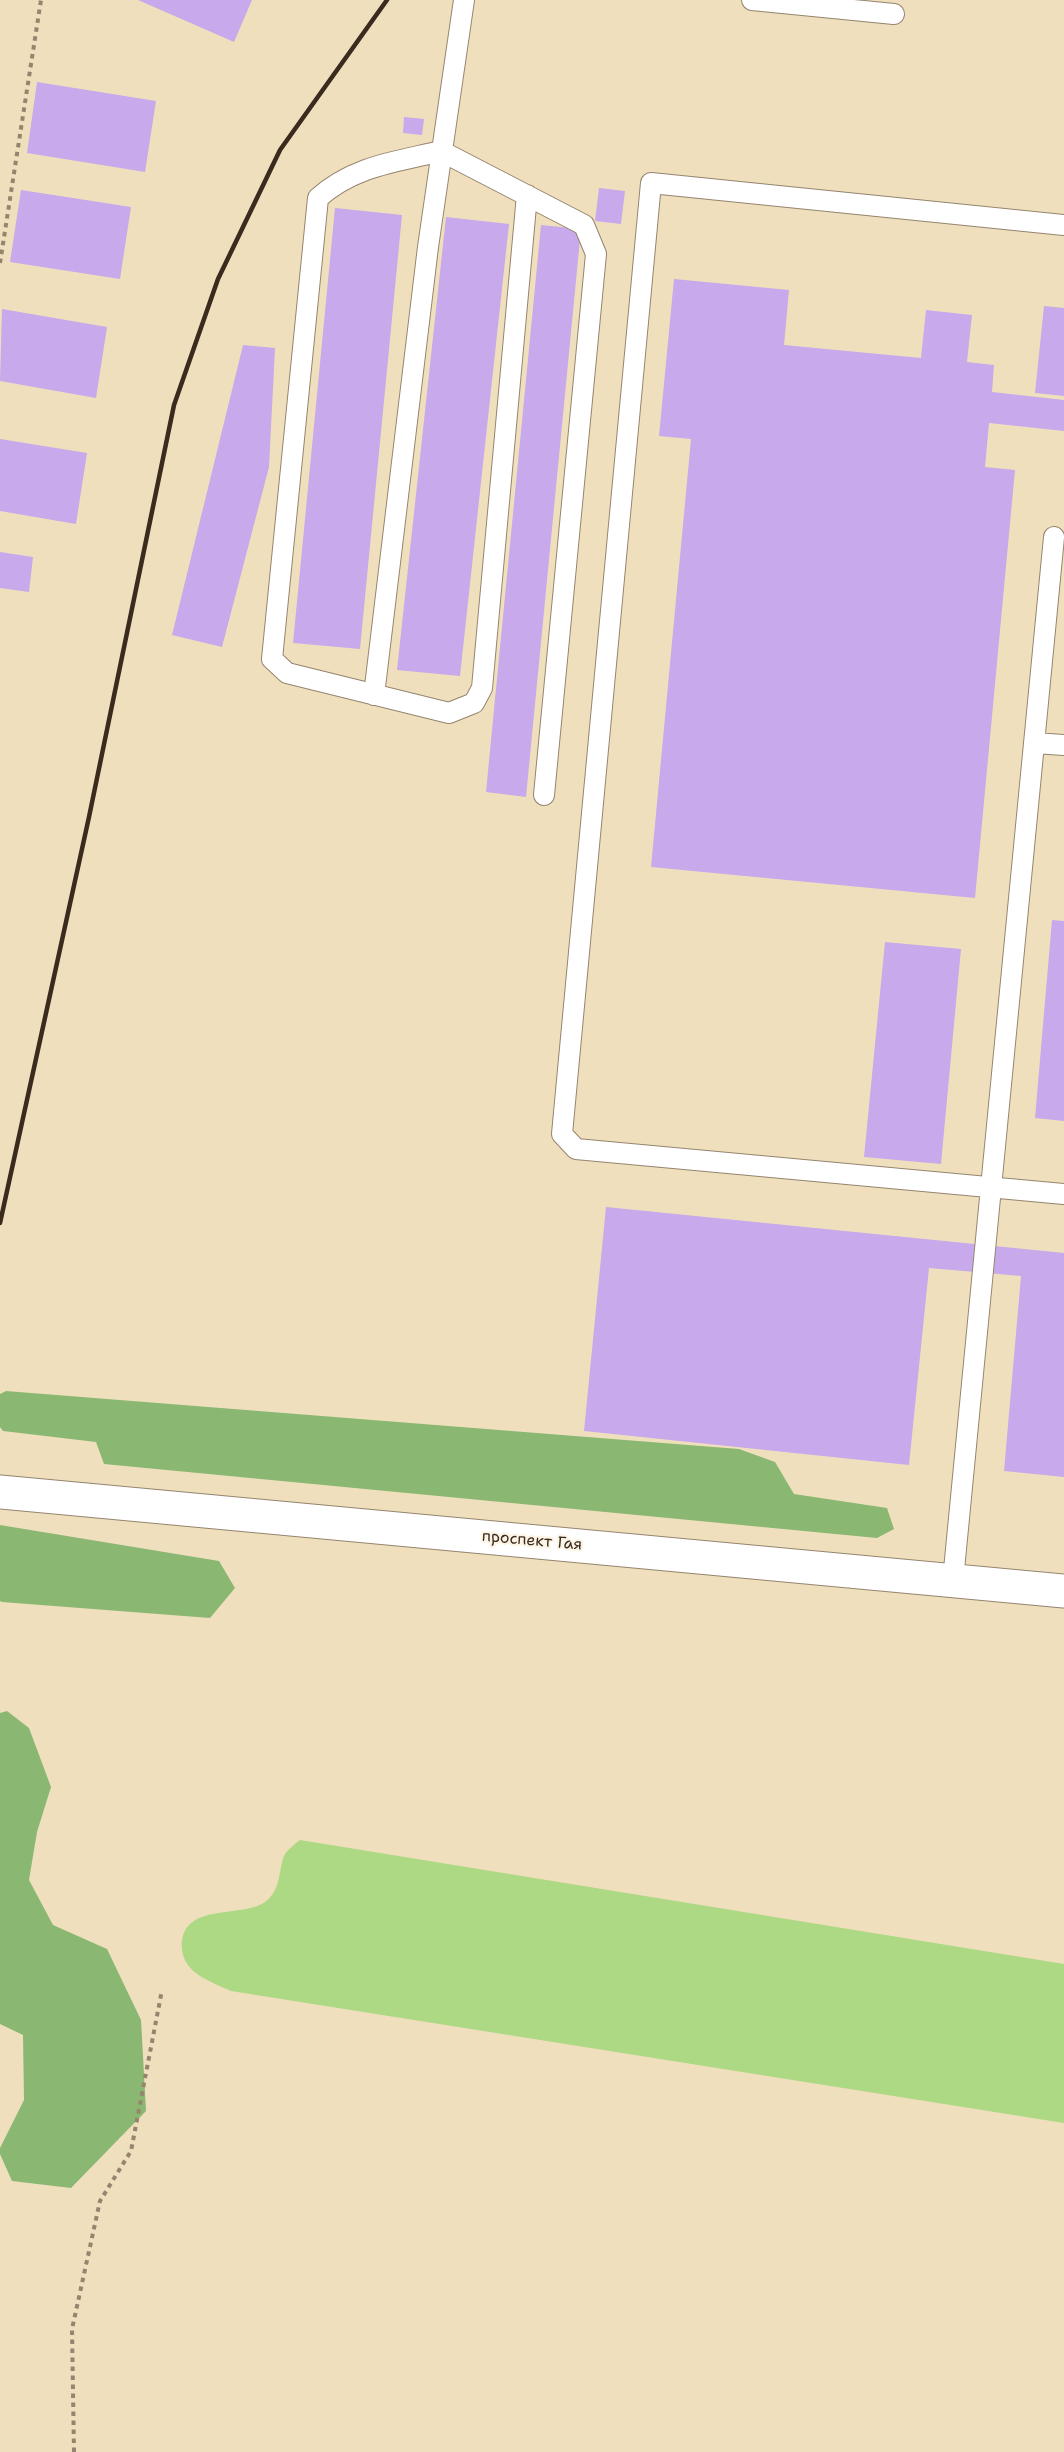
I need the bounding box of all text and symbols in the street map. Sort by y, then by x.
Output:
street label: проспект Гая [481,1527,583,1555]

